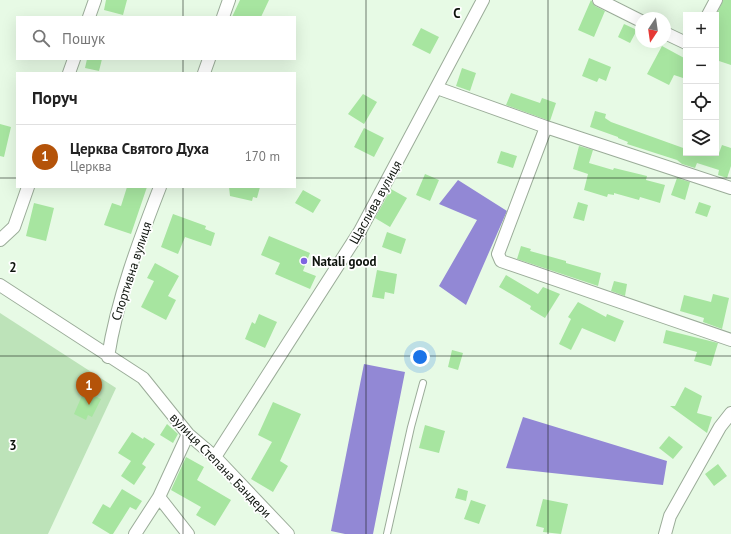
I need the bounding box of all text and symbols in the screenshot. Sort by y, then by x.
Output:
text: C [453,5,461,22]
north arrow [635,12,671,48]
map controls [683,12,719,156]
button: + [683,12,719,48]
search box [16,16,296,60]
icon: search [30,27,52,49]
text: Пошук [62,29,105,48]
button: − [683,48,719,84]
button: locate [683,84,719,120]
text: Поруч [32,87,78,109]
button: layers [683,120,719,156]
text: Церква Святого Духа [70,139,209,158]
text: 1 [41,148,49,165]
text: 170 m [245,148,280,165]
street label: Щаслива вулиця [345,157,406,247]
text: Церква [70,158,111,175]
street label: Спортивна вулиця [107,219,156,323]
place label: Natali good [312,253,377,270]
marker: Natali good [299,256,309,266]
text: 2 [9,259,17,276]
your location [410,347,430,367]
pin: 1 [76,372,102,405]
street label: вулиця Степана Бандери [166,409,275,521]
text: 3 [9,437,17,454]

